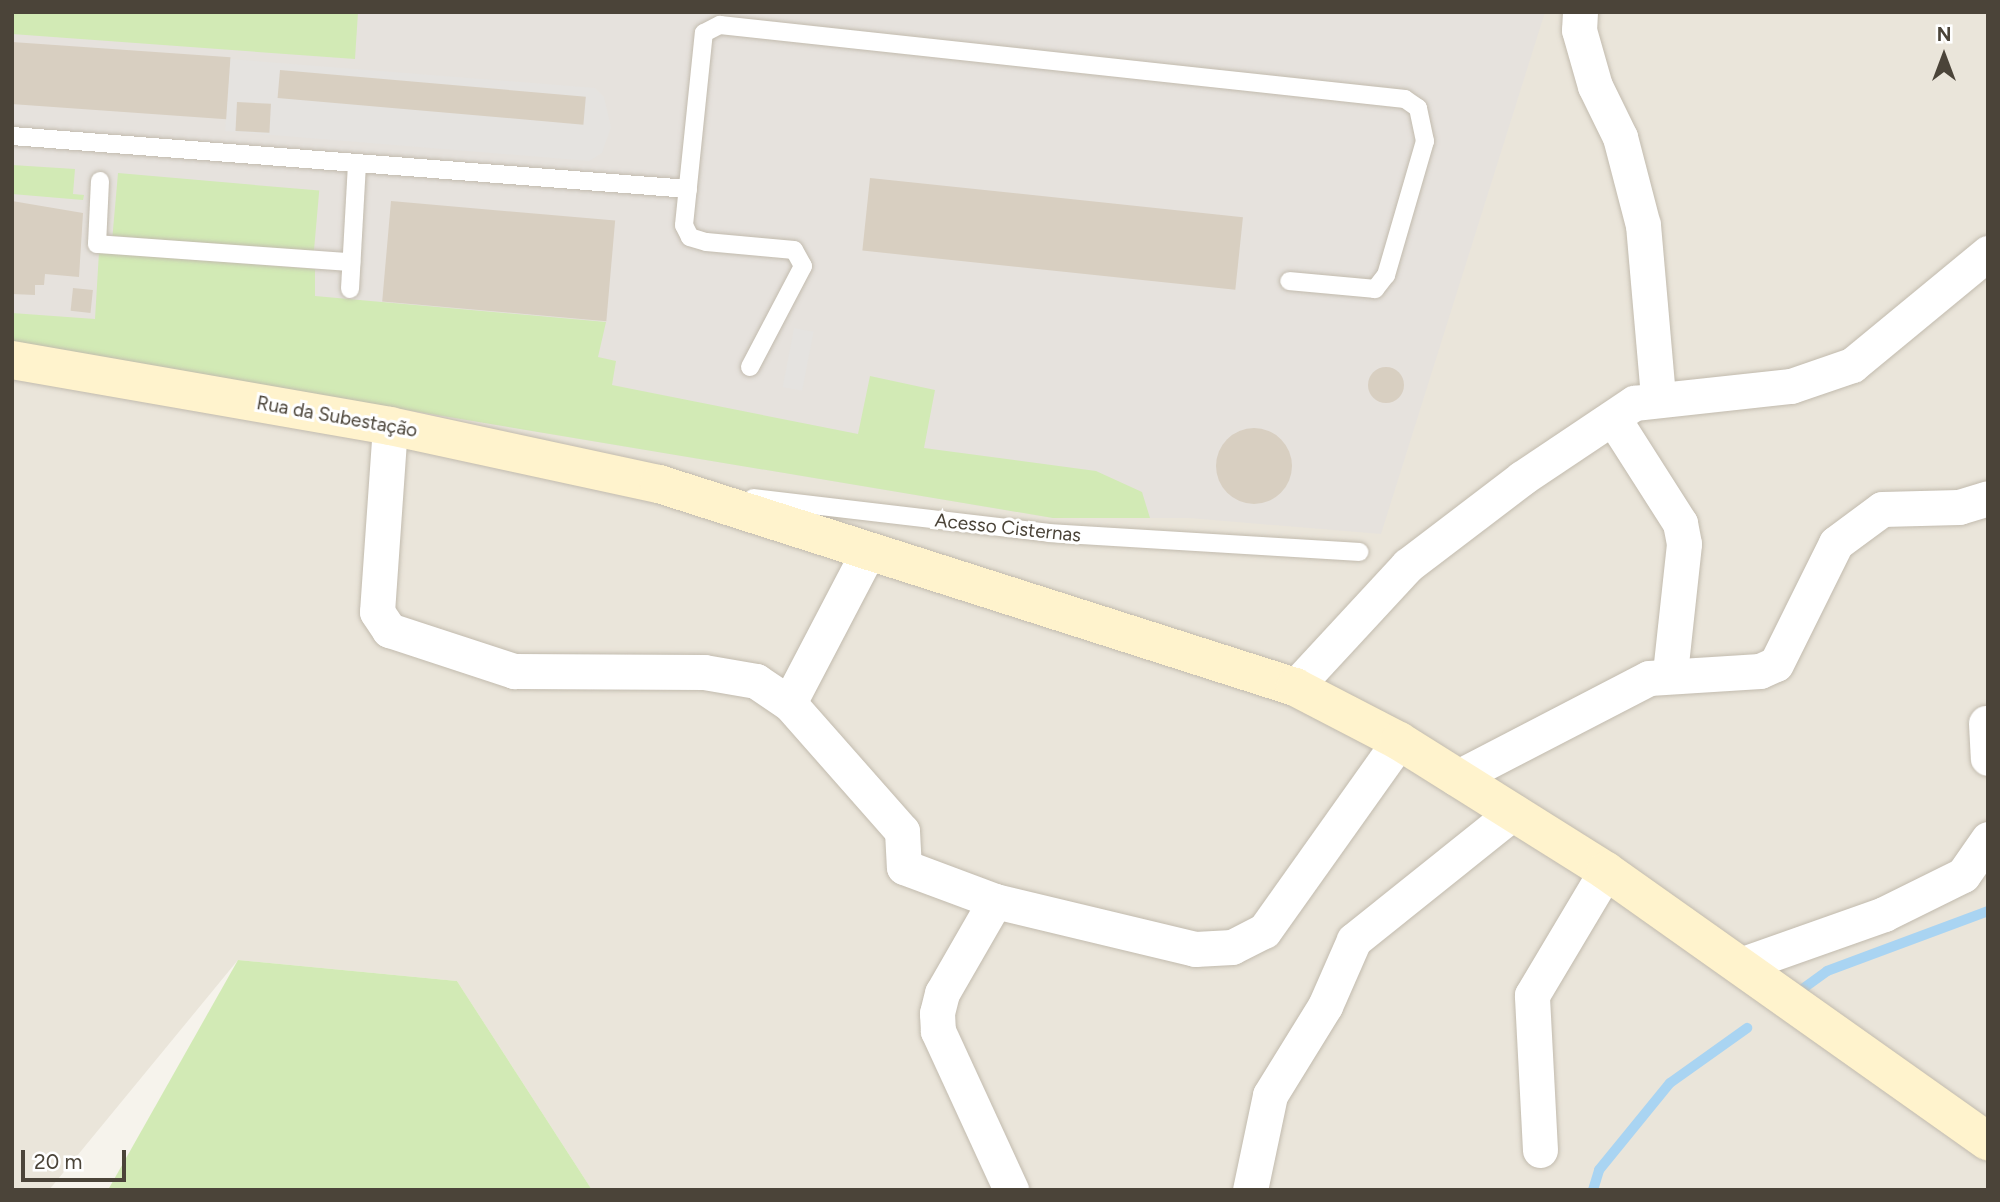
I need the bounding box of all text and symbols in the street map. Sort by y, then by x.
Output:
north arrow [1909,21,1979,91]
text: N [1937,23,1951,46]
street label: Rua da Subestação [255,392,419,442]
street label: Acesso Cisternas [934,509,1082,547]
scale bar [24,1136,130,1180]
text: 20 m [34,1149,82,1174]

